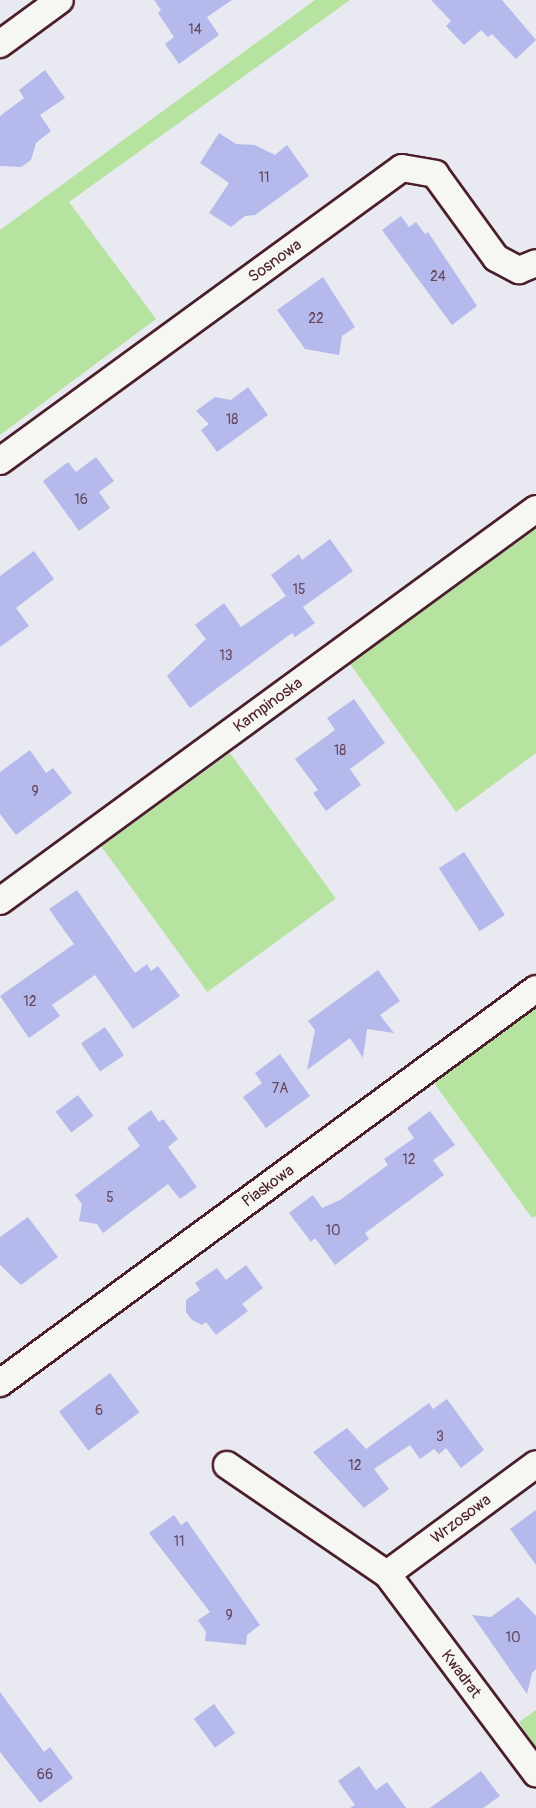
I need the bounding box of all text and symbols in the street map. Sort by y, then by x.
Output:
house number: 14 [188,22,202,38]
house number: 11 [259,170,269,186]
street label: Sosnowa [245,235,305,287]
house number: 24 [430,269,446,285]
house number: 22 [308,311,324,327]
house number: 18 [226,412,238,428]
house number: 16 [74,492,88,508]
house number: 15 [292,582,306,598]
house number: 13 [219,648,233,664]
street label: Kampinoska [230,673,306,737]
house number: 18 [334,743,346,759]
house number: 9 [31,784,39,800]
house number: 12 [23,994,37,1010]
house number: 7A [272,1081,288,1097]
house number: 12 [402,1152,416,1168]
street label: Piaskowa [238,1161,298,1211]
house number: 5 [106,1190,114,1206]
house number: 10 [325,1223,341,1239]
house number: 6 [95,1403,103,1419]
house number: 3 [436,1429,444,1445]
house number: 12 [348,1458,362,1474]
street label: Wrzosowa [427,1490,495,1548]
house number: 11 [174,1534,184,1550]
house number: 9 [225,1608,233,1624]
house number: 10 [505,1630,521,1646]
street label: Kwadrat [437,1646,485,1702]
house number: 66 [37,1767,53,1783]

